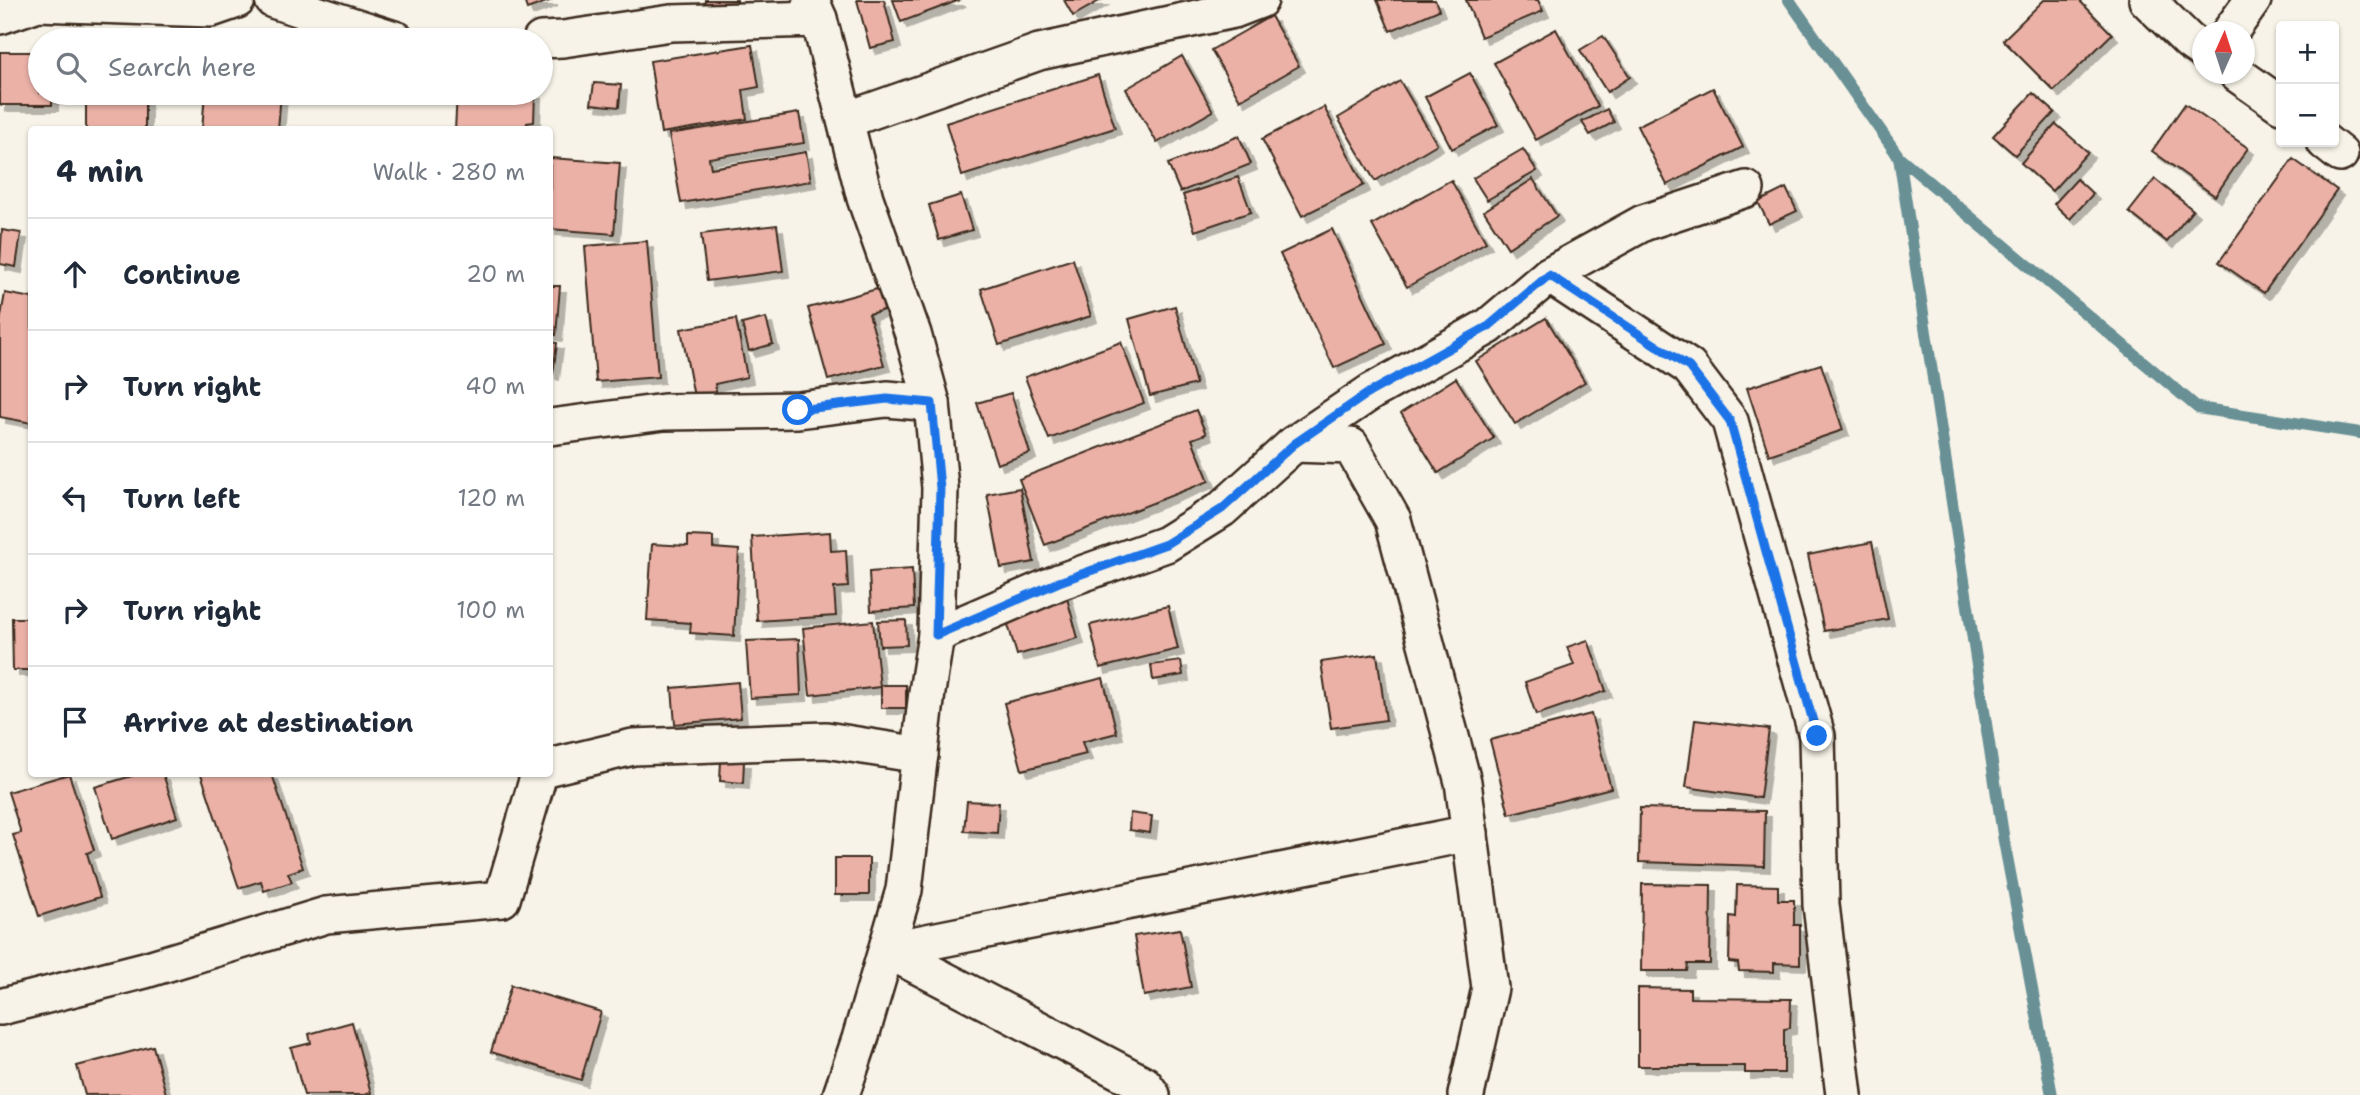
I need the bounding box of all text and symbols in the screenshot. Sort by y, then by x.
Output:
north arrow [2192,21,2255,84]
map controls [2276,21,2339,147]
button: + [2276,21,2339,84]
search box [28,28,553,105]
icon: search [52,48,90,86]
text: Search here [108,49,257,84]
button: − [2276,84,2339,147]
text: 4 min [56,151,143,192]
text: Walk · 280 m [372,157,525,187]
icon: ahead [56,255,94,293]
text: Continue [123,257,241,292]
text: 20 m [466,259,525,289]
icon: right [56,367,94,405]
text: Turn right [123,369,261,404]
text: 40 m [465,371,525,401]
route start [782,394,813,425]
icon: left [56,479,94,517]
text: Turn left [123,481,240,516]
text: 120 m [457,483,525,513]
icon: right [56,591,94,629]
text: Turn right [123,593,261,628]
text: 100 m [456,595,525,625]
icon: arrive [56,703,94,741]
text: Arrive at destination [123,705,413,740]
route end [1801,720,1832,751]

